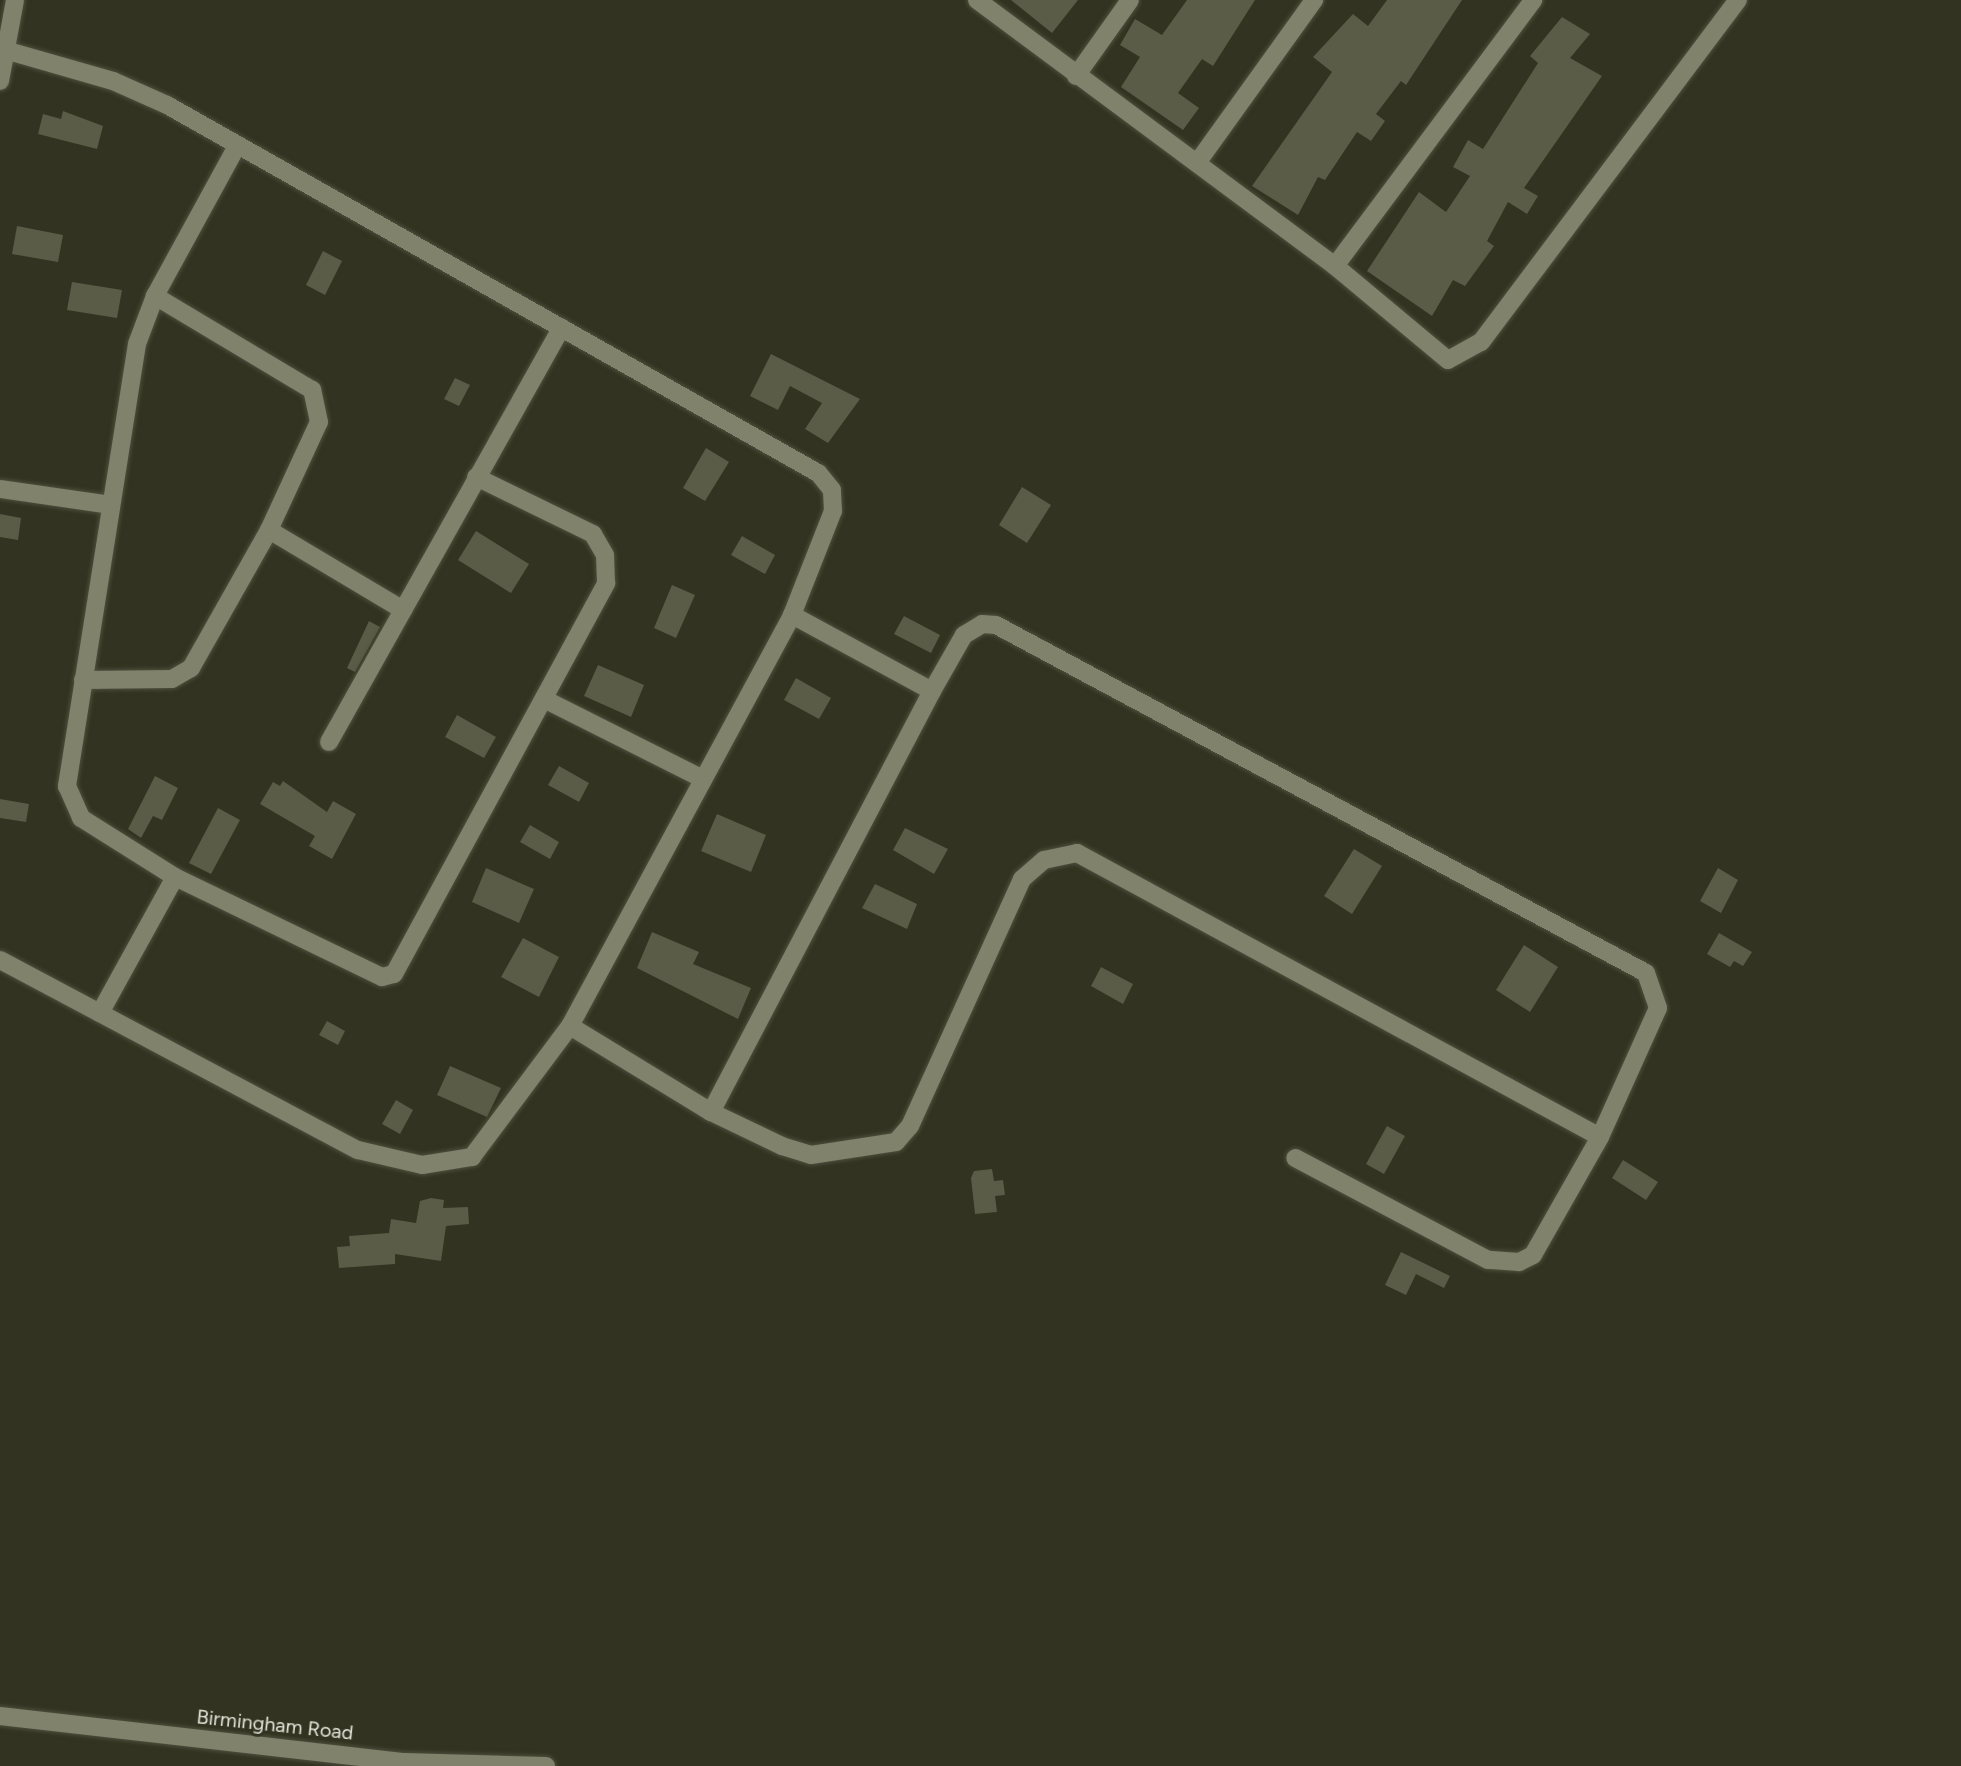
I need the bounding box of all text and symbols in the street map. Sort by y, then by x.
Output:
street label: Birmingham Road [195,1705,355,1745]

